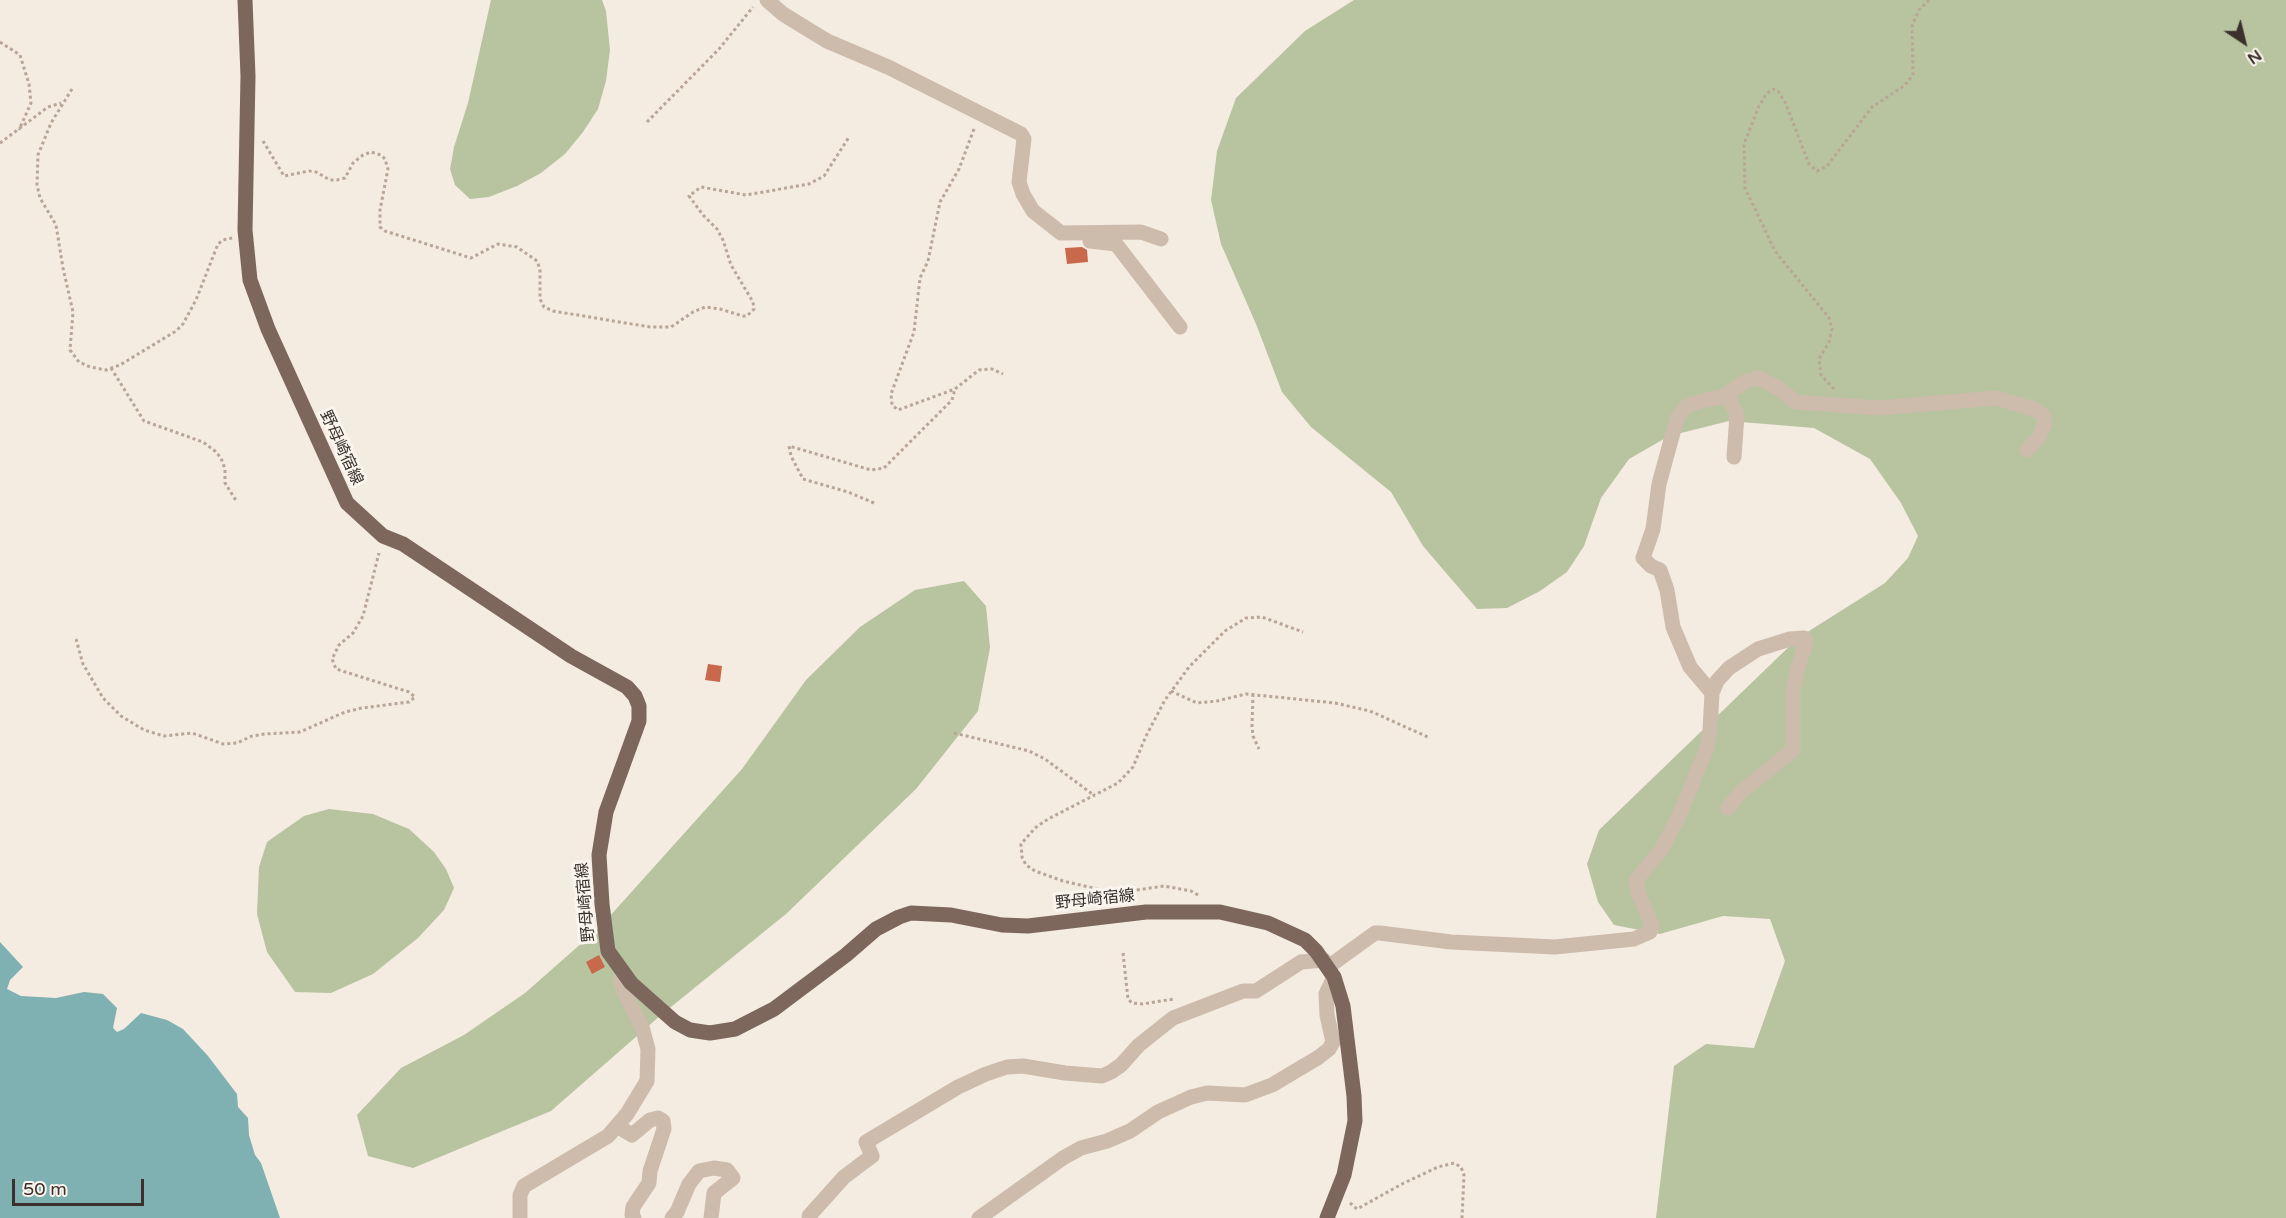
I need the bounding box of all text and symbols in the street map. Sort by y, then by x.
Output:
north arrow [2214,12,2274,72]
text: N [2243,45,2265,69]
street label: 野母崎宿線 [315,408,367,488]
street label: 野母崎宿線 [573,861,599,943]
street label: 野母崎宿線 [1054,886,1136,914]
scale bar [15,1167,147,1205]
text: 50 m [23,1178,67,1200]

